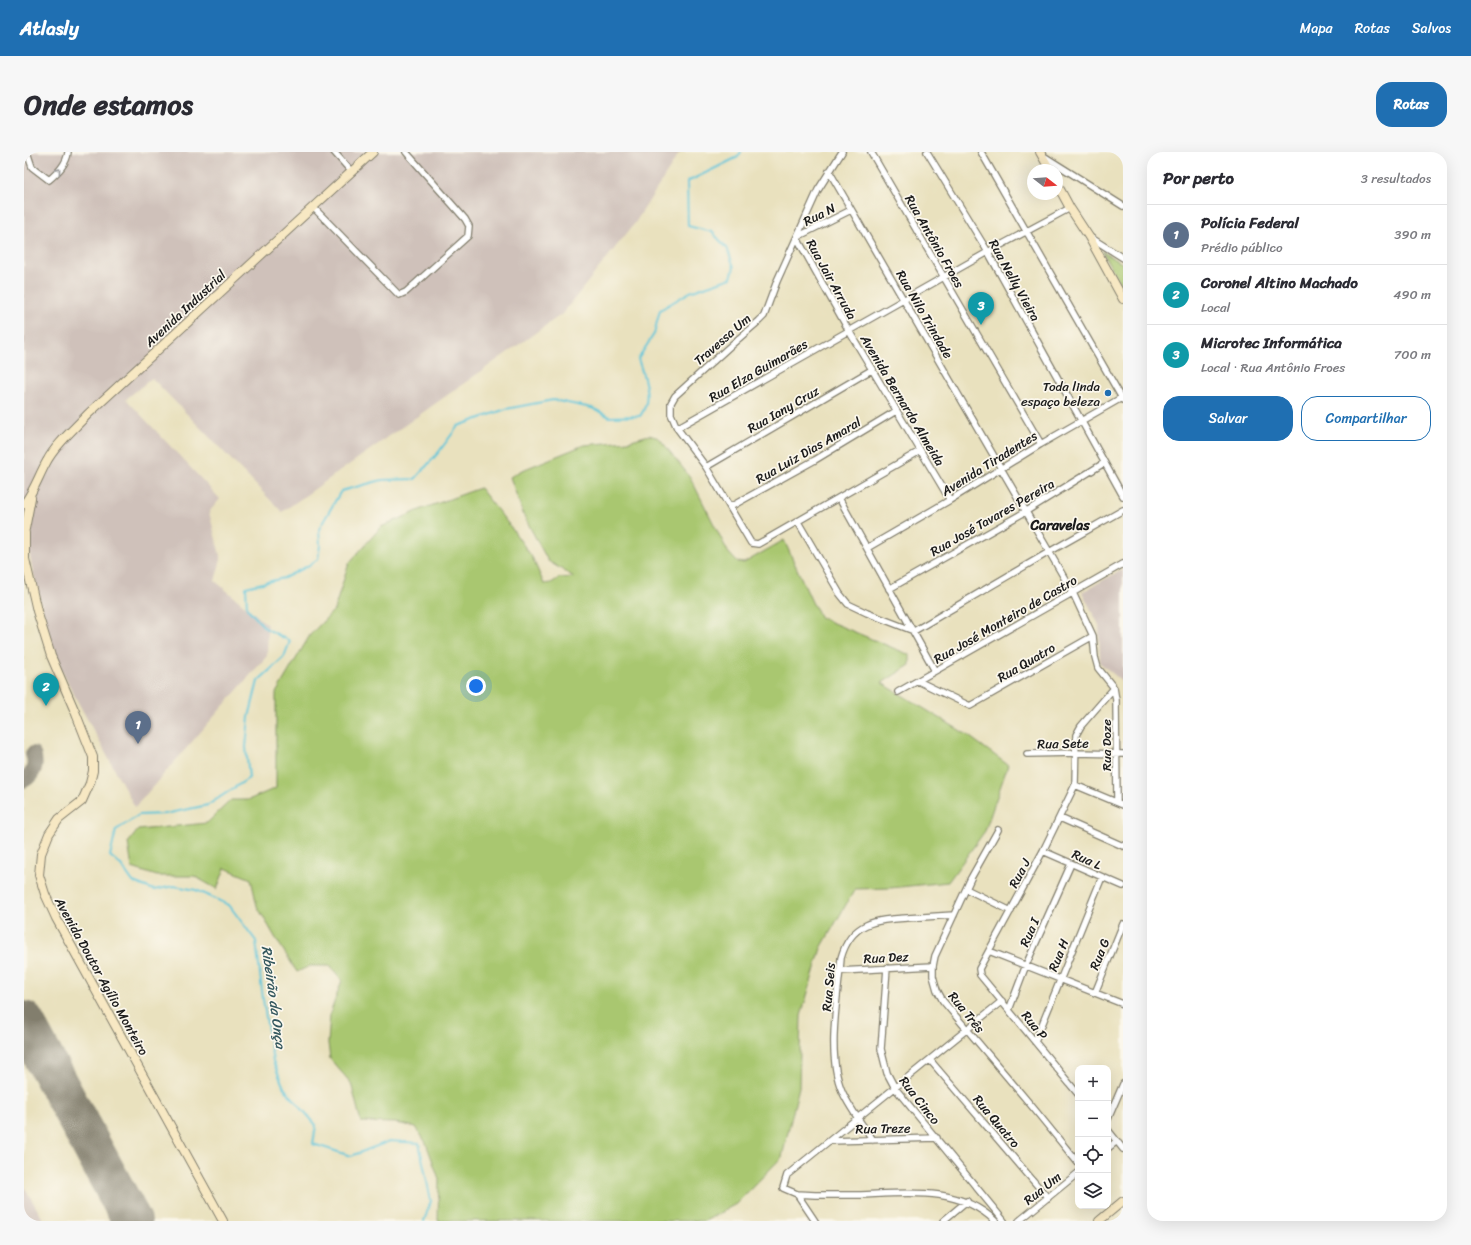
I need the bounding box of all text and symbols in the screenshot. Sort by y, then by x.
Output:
text: Atlasly [20,12,79,45]
text: Mapa [1300,16,1333,41]
text: Rotas [1355,16,1390,41]
text: Salvos [1412,16,1451,41]
text: Onde estamos [24,80,193,129]
button: Rotas [1376,82,1447,127]
text: Por perto [1163,163,1234,193]
north arrow [1027,164,1063,200]
text: 3 resultados [1361,167,1431,190]
one-way arrow [53,168,60,175]
street label: Rua Antônio Froes [898,190,971,292]
street label: Rua N [799,197,840,232]
text: Polícia Federal [1201,210,1299,236]
text: 1 [1173,223,1179,246]
text: 390 m [1394,223,1431,246]
street label: Rua Jair Arruda [800,235,863,324]
street label: Rua Nelly Vieira [982,235,1047,326]
text: Prédio público [1201,236,1283,259]
street label: Avenida Industrial [138,264,232,353]
street label: Rua Nilo Trindade [890,265,960,363]
text: Coronel Altino Machado [1201,270,1358,296]
text: 2 [1172,283,1180,306]
text: 490 m [1393,283,1431,306]
pin: 3 [968,292,994,325]
text: Local [1201,296,1230,319]
street label: Travessa Um [688,308,756,371]
street label: Avenida Bernardo Almeida [854,329,951,471]
text: Microtec Informática [1201,330,1342,356]
street label: Rua Elza Guimarães [704,333,812,408]
text: 3 [1172,343,1180,366]
text: 700 m [1394,343,1431,366]
text: Local · Rua Antônio Froes [1201,356,1345,379]
place label: Toda linda espaço beleza [1021,375,1100,413]
street label: Rua Iany Cruz [743,379,824,439]
marker: Toda linda espaço beleza [1103,388,1113,398]
button: Salvar [1163,396,1293,441]
button: Compartilhar [1301,396,1431,441]
street label: Rua Luiz Dias Amaral [751,411,866,490]
street label: Avenida Tiradentes [936,425,1042,503]
street label: Rua José Tavares Pereira [926,472,1059,563]
district label: Caravelas [1029,513,1090,538]
street label: Rua José Monteiro de Castro [929,569,1082,670]
street label: Rua Quatro [993,636,1060,688]
pin: 2 [33,673,59,706]
your location [466,676,486,696]
pin: 1 [125,711,151,744]
street label: Rua Doze [1095,719,1118,771]
street label: Rua Sete [1037,732,1089,755]
street label: Rua L [1068,843,1106,876]
street label: Rua J [1002,853,1037,892]
street label: Avenida Doutor Agílio Monteiro [48,892,155,1060]
street label: Rua I [1013,913,1046,951]
street label: Rua H [1041,934,1076,975]
street label: Rua G [1083,935,1116,974]
water label: Ribeirão da Onça [254,944,293,1052]
street label: Rua Dez [863,945,910,970]
street label: Rua Seis [815,961,842,1012]
street label: Rua Três [942,986,991,1038]
street label: Rua P [1015,1005,1054,1045]
map controls [1075,1065,1111,1209]
button: + [1075,1065,1111,1101]
street label: Rua Cinco [893,1071,946,1130]
street label: Rua Quatro [967,1089,1026,1154]
button: − [1075,1101,1111,1137]
street label: Rua Treze [855,1117,911,1140]
button: locate [1075,1137,1111,1173]
street label: Rua Um [1018,1166,1066,1211]
button: layers [1075,1173,1111,1209]

